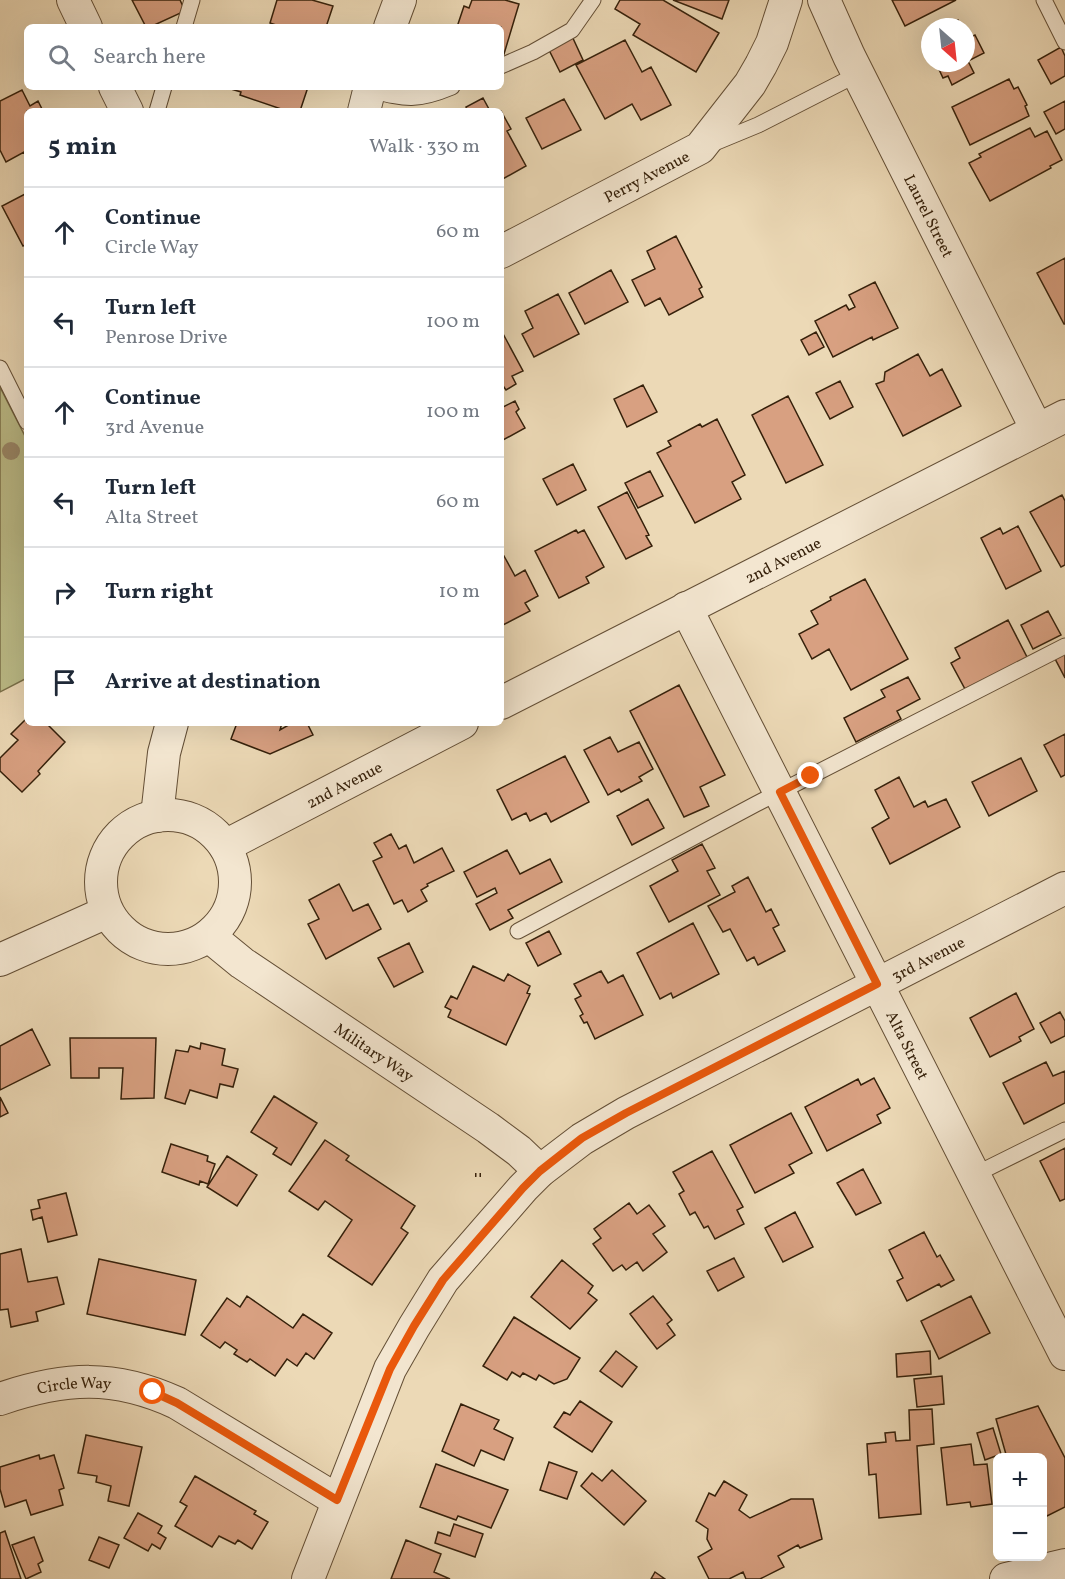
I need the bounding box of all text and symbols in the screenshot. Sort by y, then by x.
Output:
north arrow [921,18,975,72]
search box [24,24,504,90]
icon: search [45,41,78,74]
text: Search here [93,42,206,73]
text: 5 min [48,129,117,165]
text: Walk · 330 m [369,133,480,161]
street label: Perry Avenue [601,146,694,209]
street label: Laurel Street [897,171,958,262]
text: Continue [105,203,201,234]
icon: ahead [48,216,81,249]
text: 60 m [436,218,480,246]
text: Circle Way [105,234,199,262]
text: Turn left [105,293,196,324]
icon: left [48,306,81,339]
text: 100 m [426,308,480,336]
text: Penrose Drive [105,324,228,352]
text: Continue [105,383,201,414]
icon: ahead [48,396,81,429]
text: 100 m [426,398,480,426]
text: 3rd Avenue [105,414,204,442]
text: Turn left [105,473,196,504]
icon: left [48,486,81,519]
text: 60 m [436,488,480,516]
text: Alta Street [105,504,198,532]
street label: 2nd Avenue [742,533,825,590]
icon: right [48,576,81,609]
text: Turn right [105,577,213,608]
text: 10 m [439,578,480,606]
icon: arrive [48,666,81,699]
text: Arrive at destination [105,667,321,698]
street label: 2nd Avenue [303,757,387,815]
route end [797,762,823,788]
street label: 3rd Avenue [888,932,969,988]
street label: Alta Street [879,1007,933,1084]
street label: Military Way [329,1019,418,1088]
street label: Circle Way [35,1373,113,1401]
route start [139,1378,165,1404]
map controls [993,1453,1047,1561]
button: + [993,1453,1047,1507]
button: − [993,1507,1047,1561]

